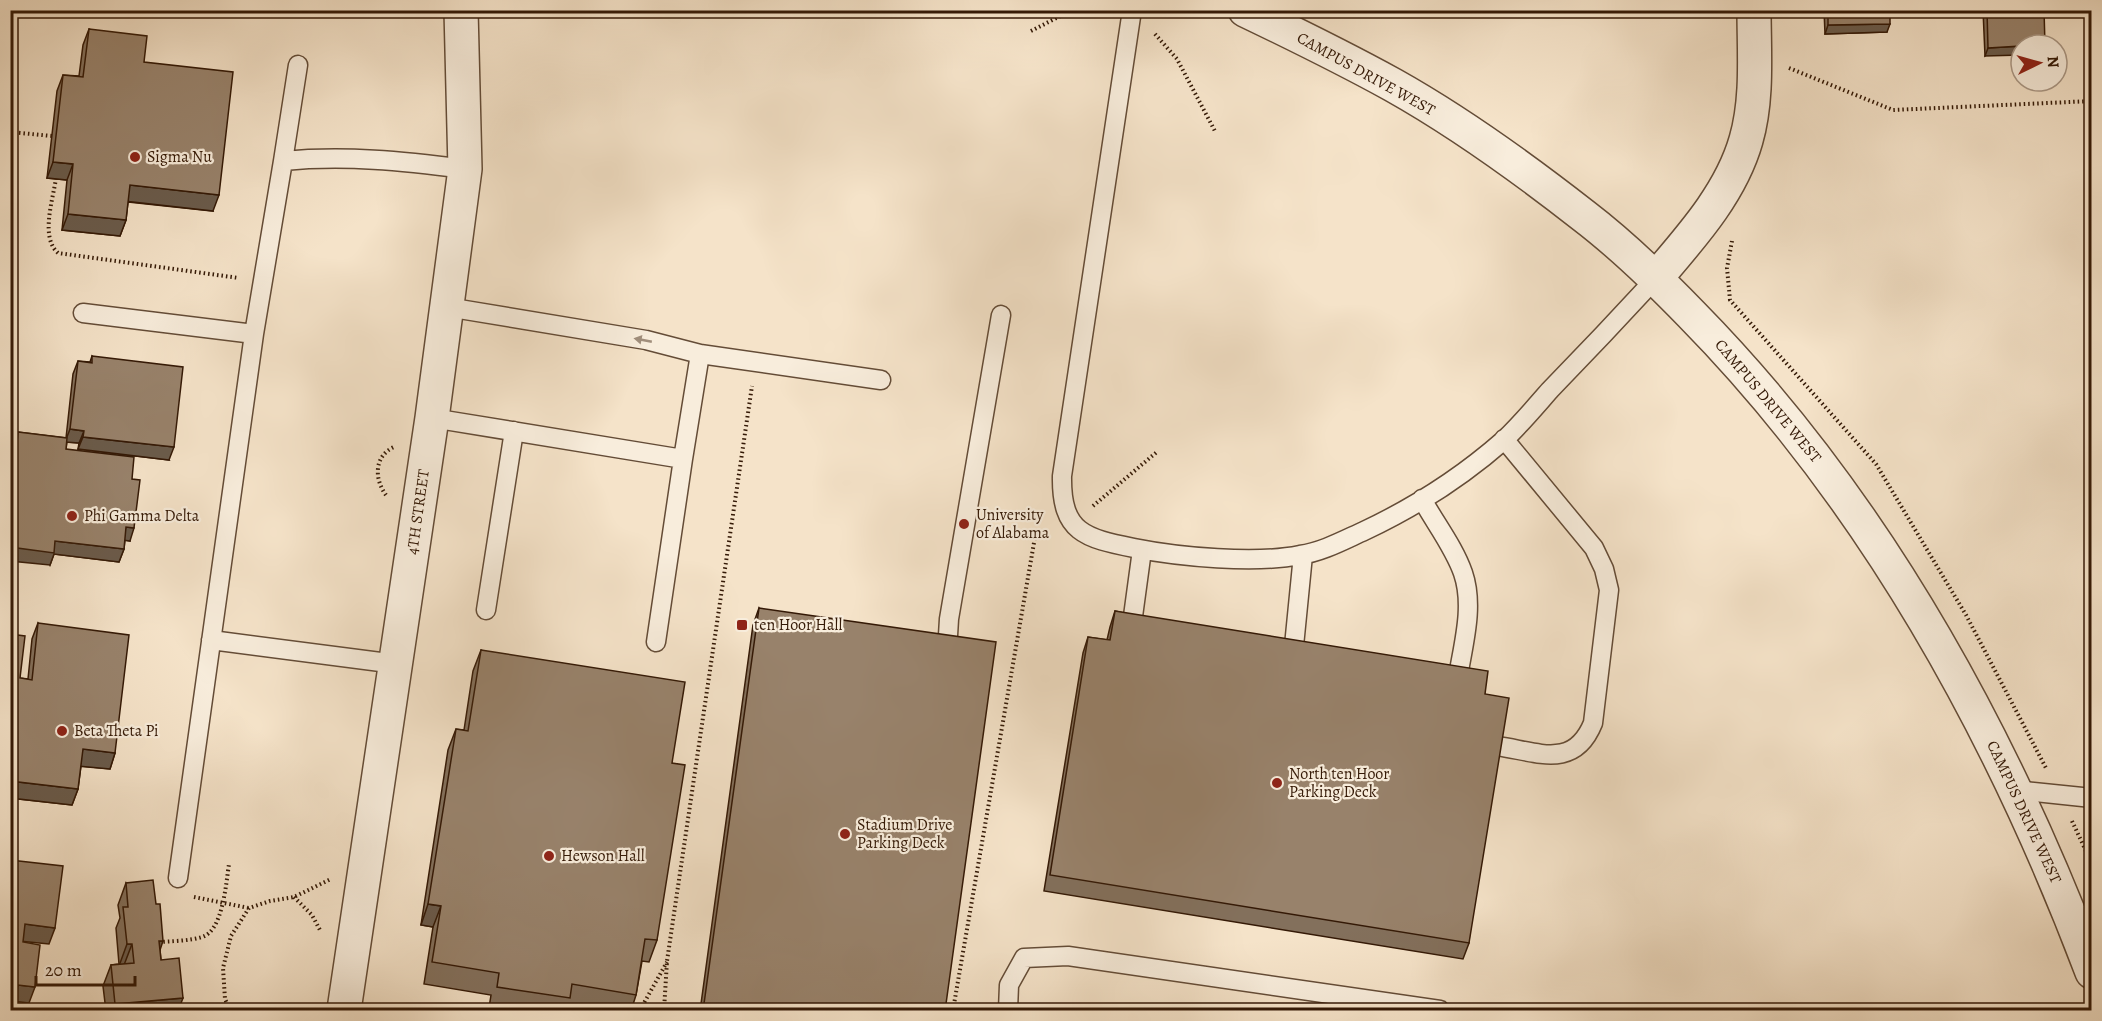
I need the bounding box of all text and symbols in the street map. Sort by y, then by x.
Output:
street label: CAMPUS DRIVE WEST [1293,27,1439,121]
north arrow [2009,33,2069,93]
text: N [2041,55,2064,69]
place label: Sigma Nu [147,146,212,168]
marker: Sigma Nu [128,150,142,164]
one-way arrow [633,335,652,344]
street label: CAMPUS DRIVE WEST [1710,335,1826,468]
street label: 4TH STREET [401,468,435,556]
place label: University of Alabama [976,504,1050,544]
place label: Phi Gamma Delta [84,505,200,527]
marker: Phi Gamma Delta [65,509,79,523]
marker: University of Alabama [957,517,971,531]
place label: ten Hoor Hall [754,614,842,636]
marker: ten Hoor Hall [735,618,749,632]
place label: Beta Theta Pi [74,720,159,742]
marker: Beta Theta Pi [55,724,69,738]
street label: CAMPUS DRIVE WEST [1981,737,2067,887]
place label: North ten Hoor Parking Deck [1289,763,1389,803]
marker: North ten Hoor Parking Deck [1270,776,1284,790]
place label: Stadium Drive Parking Deck [857,814,952,854]
marker: Stadium Drive Parking Deck [838,827,852,841]
place label: Hewson Hall [561,845,645,867]
marker: Hewson Hall [542,849,556,863]
scale bar [36,949,135,987]
text: 20 m [45,958,82,982]

